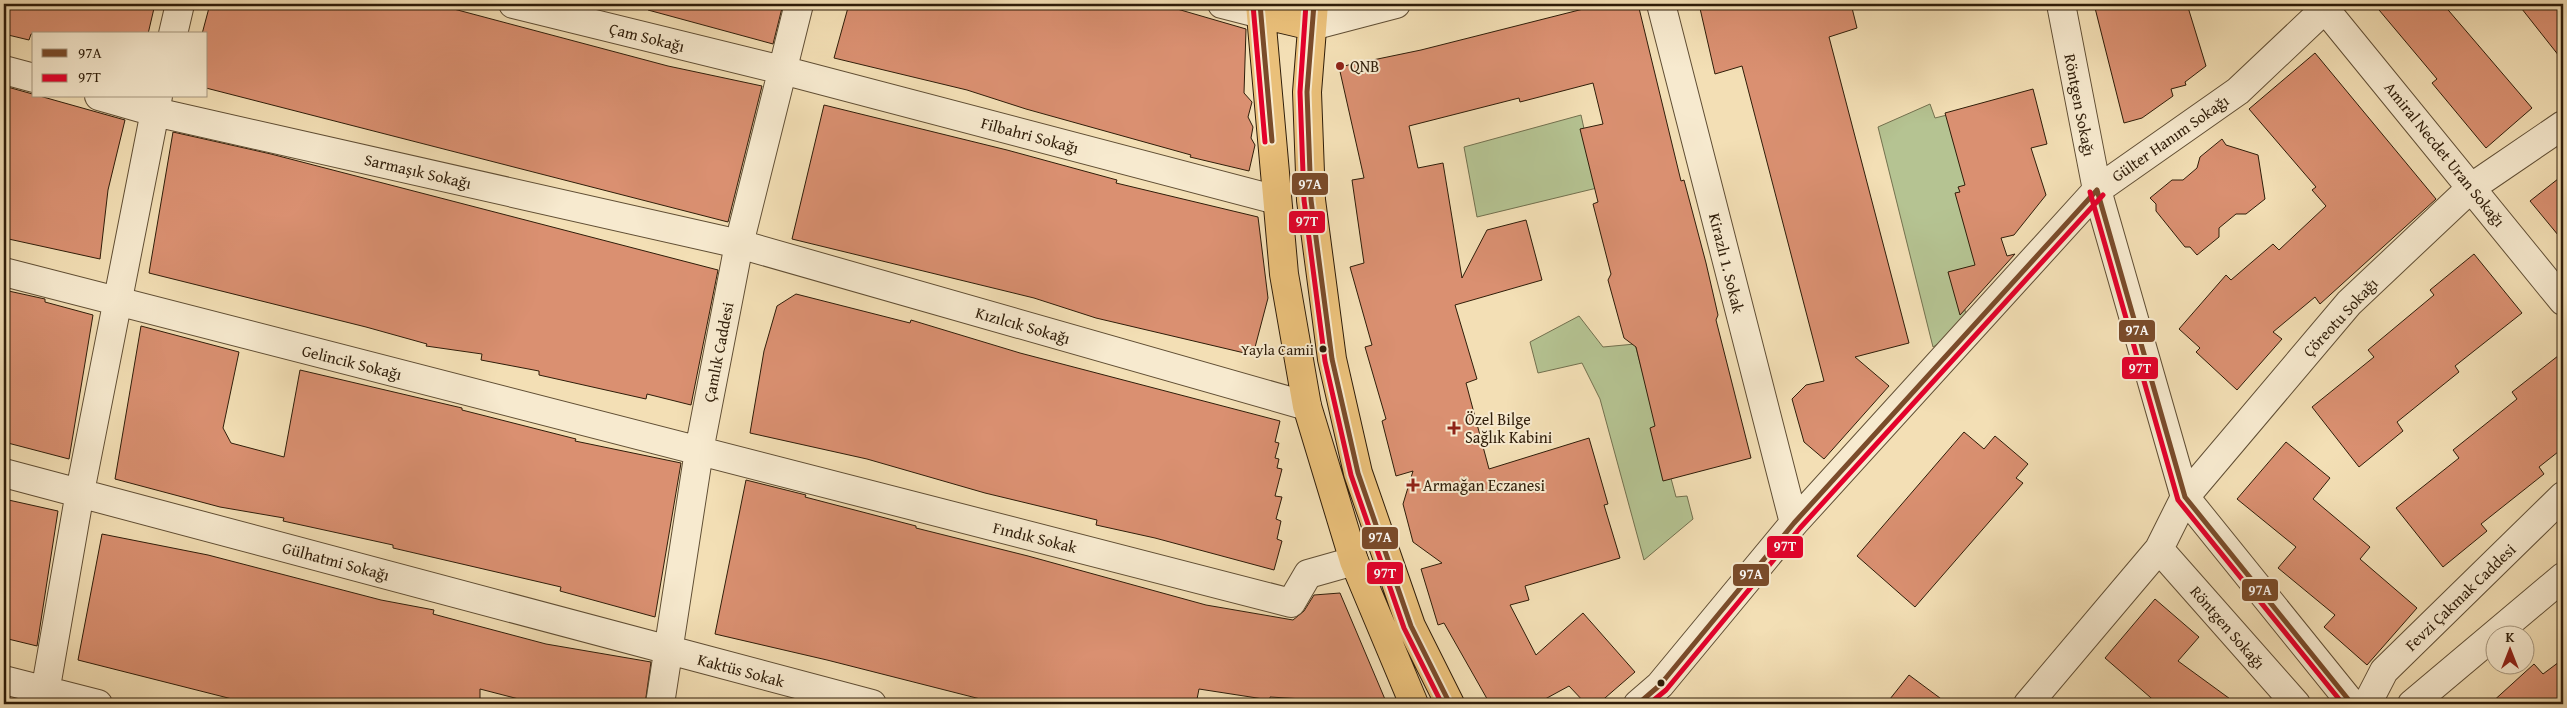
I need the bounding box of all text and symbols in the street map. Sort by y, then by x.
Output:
street label: Çam Sokağı [607,16,688,58]
legend [32,32,208,98]
text: 97A [78,42,102,63]
street label: Röntgen Sokağı [2058,52,2102,159]
place label: QNB [1350,54,1379,78]
marker: QNB [1334,60,1346,72]
text: 97T [78,66,101,87]
street label: Amiral Necdet Uran Sokağı [2379,76,2512,232]
street label: Gülter Hanım Sokağı [2107,88,2234,187]
street label: Filbahri Sokağı [978,110,1082,160]
street label: Sarmaşık Sokağı [362,147,474,195]
line badge: 97A [1291,172,1329,196]
text: 97A [1298,174,1322,194]
line badge: 97T [1288,210,1326,234]
street label: Kirazlı 1. Sokak [1703,210,1751,316]
text: 97T [1296,211,1319,231]
street label: Çöreotu Sokağı [2297,272,2384,362]
street label: Çamlık Caddesi [697,299,740,404]
street label: Kızılcık Sokağı [973,300,1074,350]
line badge: 97A [2118,319,2156,343]
text: 97A [2125,320,2149,340]
street label: Gelincik Sokağı [299,338,405,386]
place label: Yayla Camii [1241,339,1314,360]
marker: Yayla Camii [1318,344,1328,354]
line badge: 97T [2121,356,2159,380]
text: 97T [2129,358,2152,378]
place label: Özel Bilge Sağlık Kabini [1465,407,1553,449]
marker: Özel Bilge Sağlık Kabini [1447,421,1461,435]
place label: Armağan Eczanesi [1423,473,1546,497]
marker: Armağan Eczanesi [1407,479,1419,491]
street label: Fındık Sokak [990,515,1080,559]
line badge: 97A [1361,526,1399,550]
text: 97A [1368,527,1392,547]
street label: Gülhatmi Sokağı [280,535,393,587]
line badge: 97T [1766,535,1804,559]
text: 97T [1774,536,1797,556]
street label: Fevzi Çakmak Caddesi [2399,537,2521,656]
line badge: 97T [1366,561,1404,585]
text: 97T [1374,563,1397,583]
line badge: 97A [1732,563,1770,587]
text: 97A [1739,564,1763,584]
line badge: 97A [2241,578,2279,602]
street label: Röntgen Sokağı [2185,580,2272,675]
text: 97A [2248,580,2272,600]
north arrow [2484,626,2534,676]
text: K [2506,627,2515,647]
street label: Kaktüs Sokak [695,647,788,693]
unlabelled marker [1656,678,1666,688]

